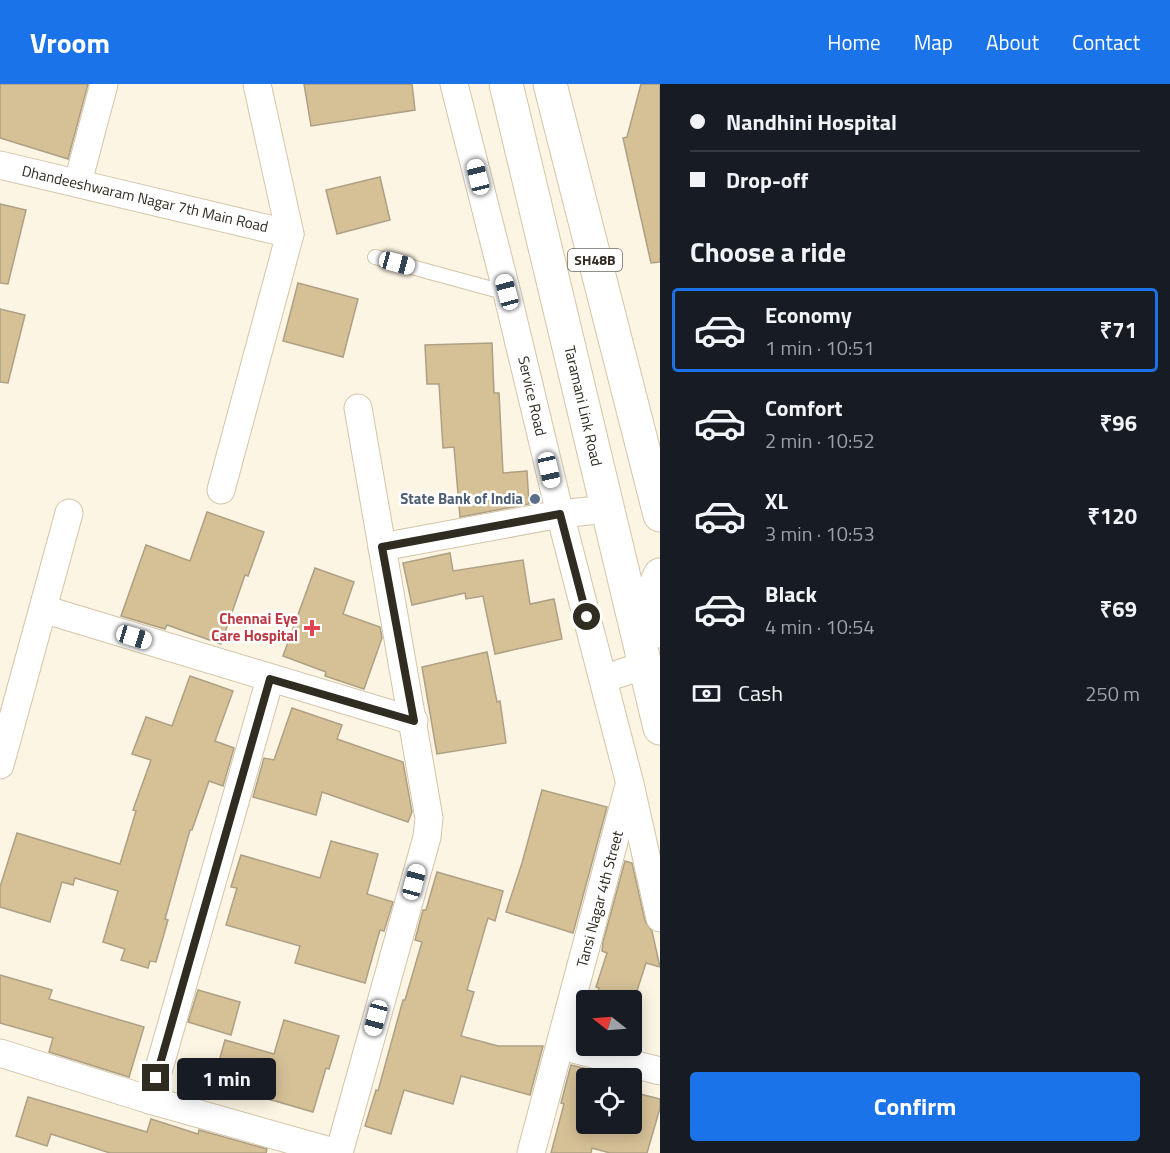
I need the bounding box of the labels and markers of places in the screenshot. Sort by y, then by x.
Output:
place label: State Bank of India [400,487,523,510]
marker: State Bank of India [528,492,542,506]
place label: Chennai Eye Care Hospital [211,607,298,647]
marker: Chennai Eye Care Hospital [303,619,321,637]

